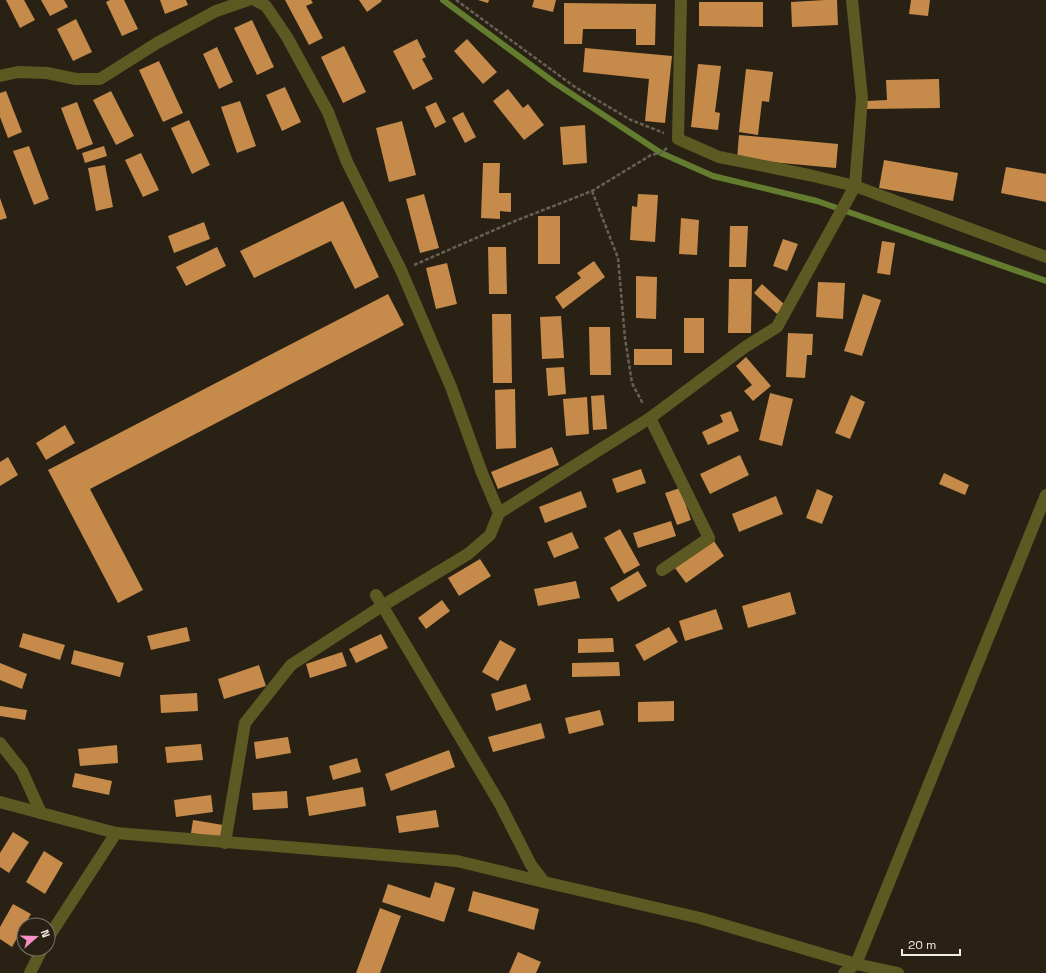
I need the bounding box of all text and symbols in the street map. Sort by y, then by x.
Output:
north arrow [16,917,56,957]
text: N [38,928,53,939]
scale bar [902,931,960,957]
text: 20 m [908,937,936,953]

